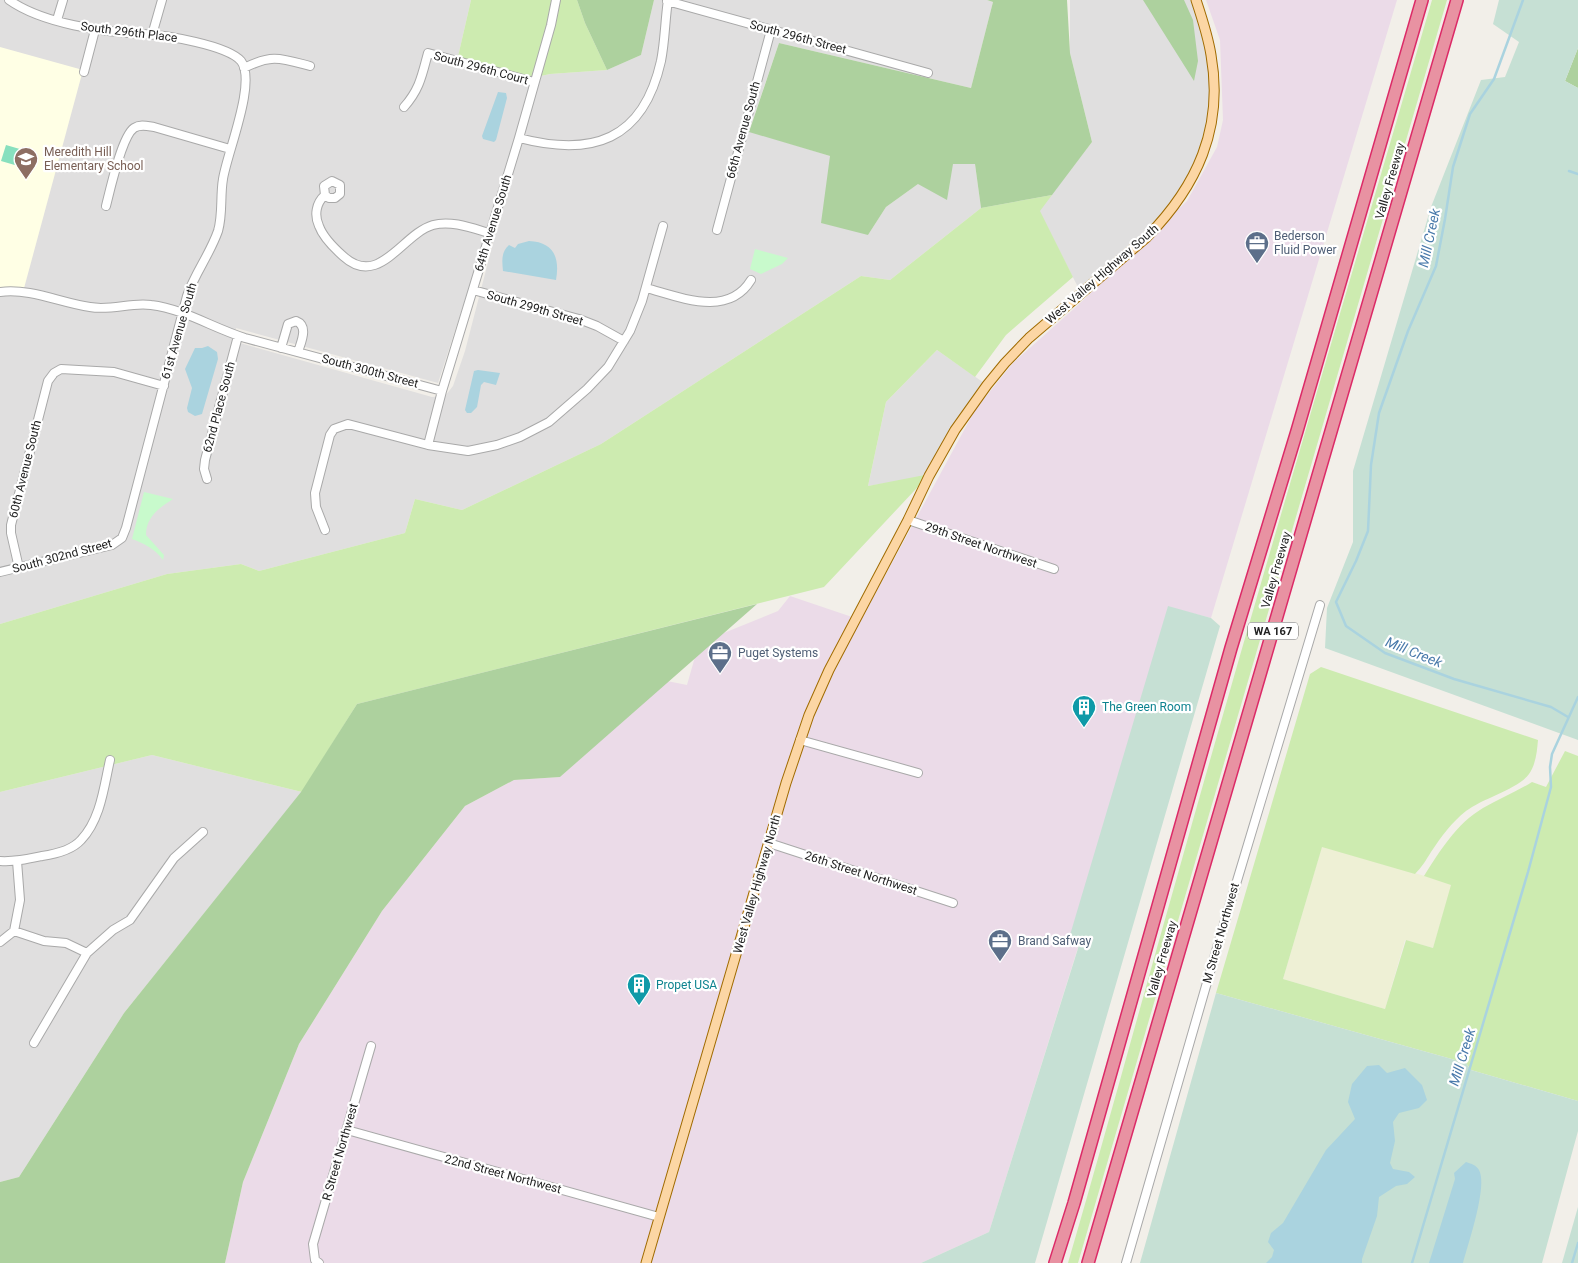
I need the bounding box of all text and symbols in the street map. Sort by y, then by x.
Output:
street label: South 296th Street [748,17,848,57]
street label: South 296th Place [80,19,178,45]
street label: South 296th Court [432,49,530,87]
street label: 66th Avenue South [723,80,763,180]
street label: Valley Freeway [1372,141,1408,221]
place label: Meredith Hill Elementary School [44,145,144,173]
school or university icon: Meredith Hill Elementary School [13,146,39,180]
street label: 64th Avenue South [472,173,514,273]
water label: Mill Creek [1415,206,1443,269]
street label: West Valley Highway South [1043,221,1161,327]
place label: Bederson Fluid Power [1274,229,1337,257]
office icon: Bederson Fluid Power [1244,230,1270,264]
street label: 61st Avenue South [159,281,199,381]
street label: South 299th Street [485,288,585,328]
street label: South 300th Street [320,351,420,391]
street label: 62nd Place South [200,360,238,454]
street label: 60th Avenue South [6,419,44,519]
street label: 29th Street Northwest [923,519,1039,571]
street label: Valley Freeway [1258,530,1294,610]
street label: South 302nd Street [11,536,113,576]
road number: WA 167 [1248,622,1298,640]
water label: Mill Creek [1383,633,1446,671]
office icon: Puget Systems [707,640,733,674]
place label: Puget Systems [738,646,818,660]
building icon: The Green Room [1071,694,1097,728]
place label: The Green Room [1102,700,1191,714]
street label: West Valley Highway North [730,813,784,955]
street label: 26th Street Northwest [803,848,919,898]
street label: M Street Northwest [1200,881,1242,985]
street label: Valley Freeway [1144,919,1180,999]
office icon: Brand Safway [987,928,1013,962]
place label: Brand Safway [1018,934,1091,948]
building icon: Propet USA [626,972,652,1006]
place label: Propet USA [656,978,717,992]
water label: Mill Creek [1446,1025,1479,1088]
street label: R Street Northwest [319,1102,361,1202]
street label: 22nd Street Northwest [443,1152,563,1196]

